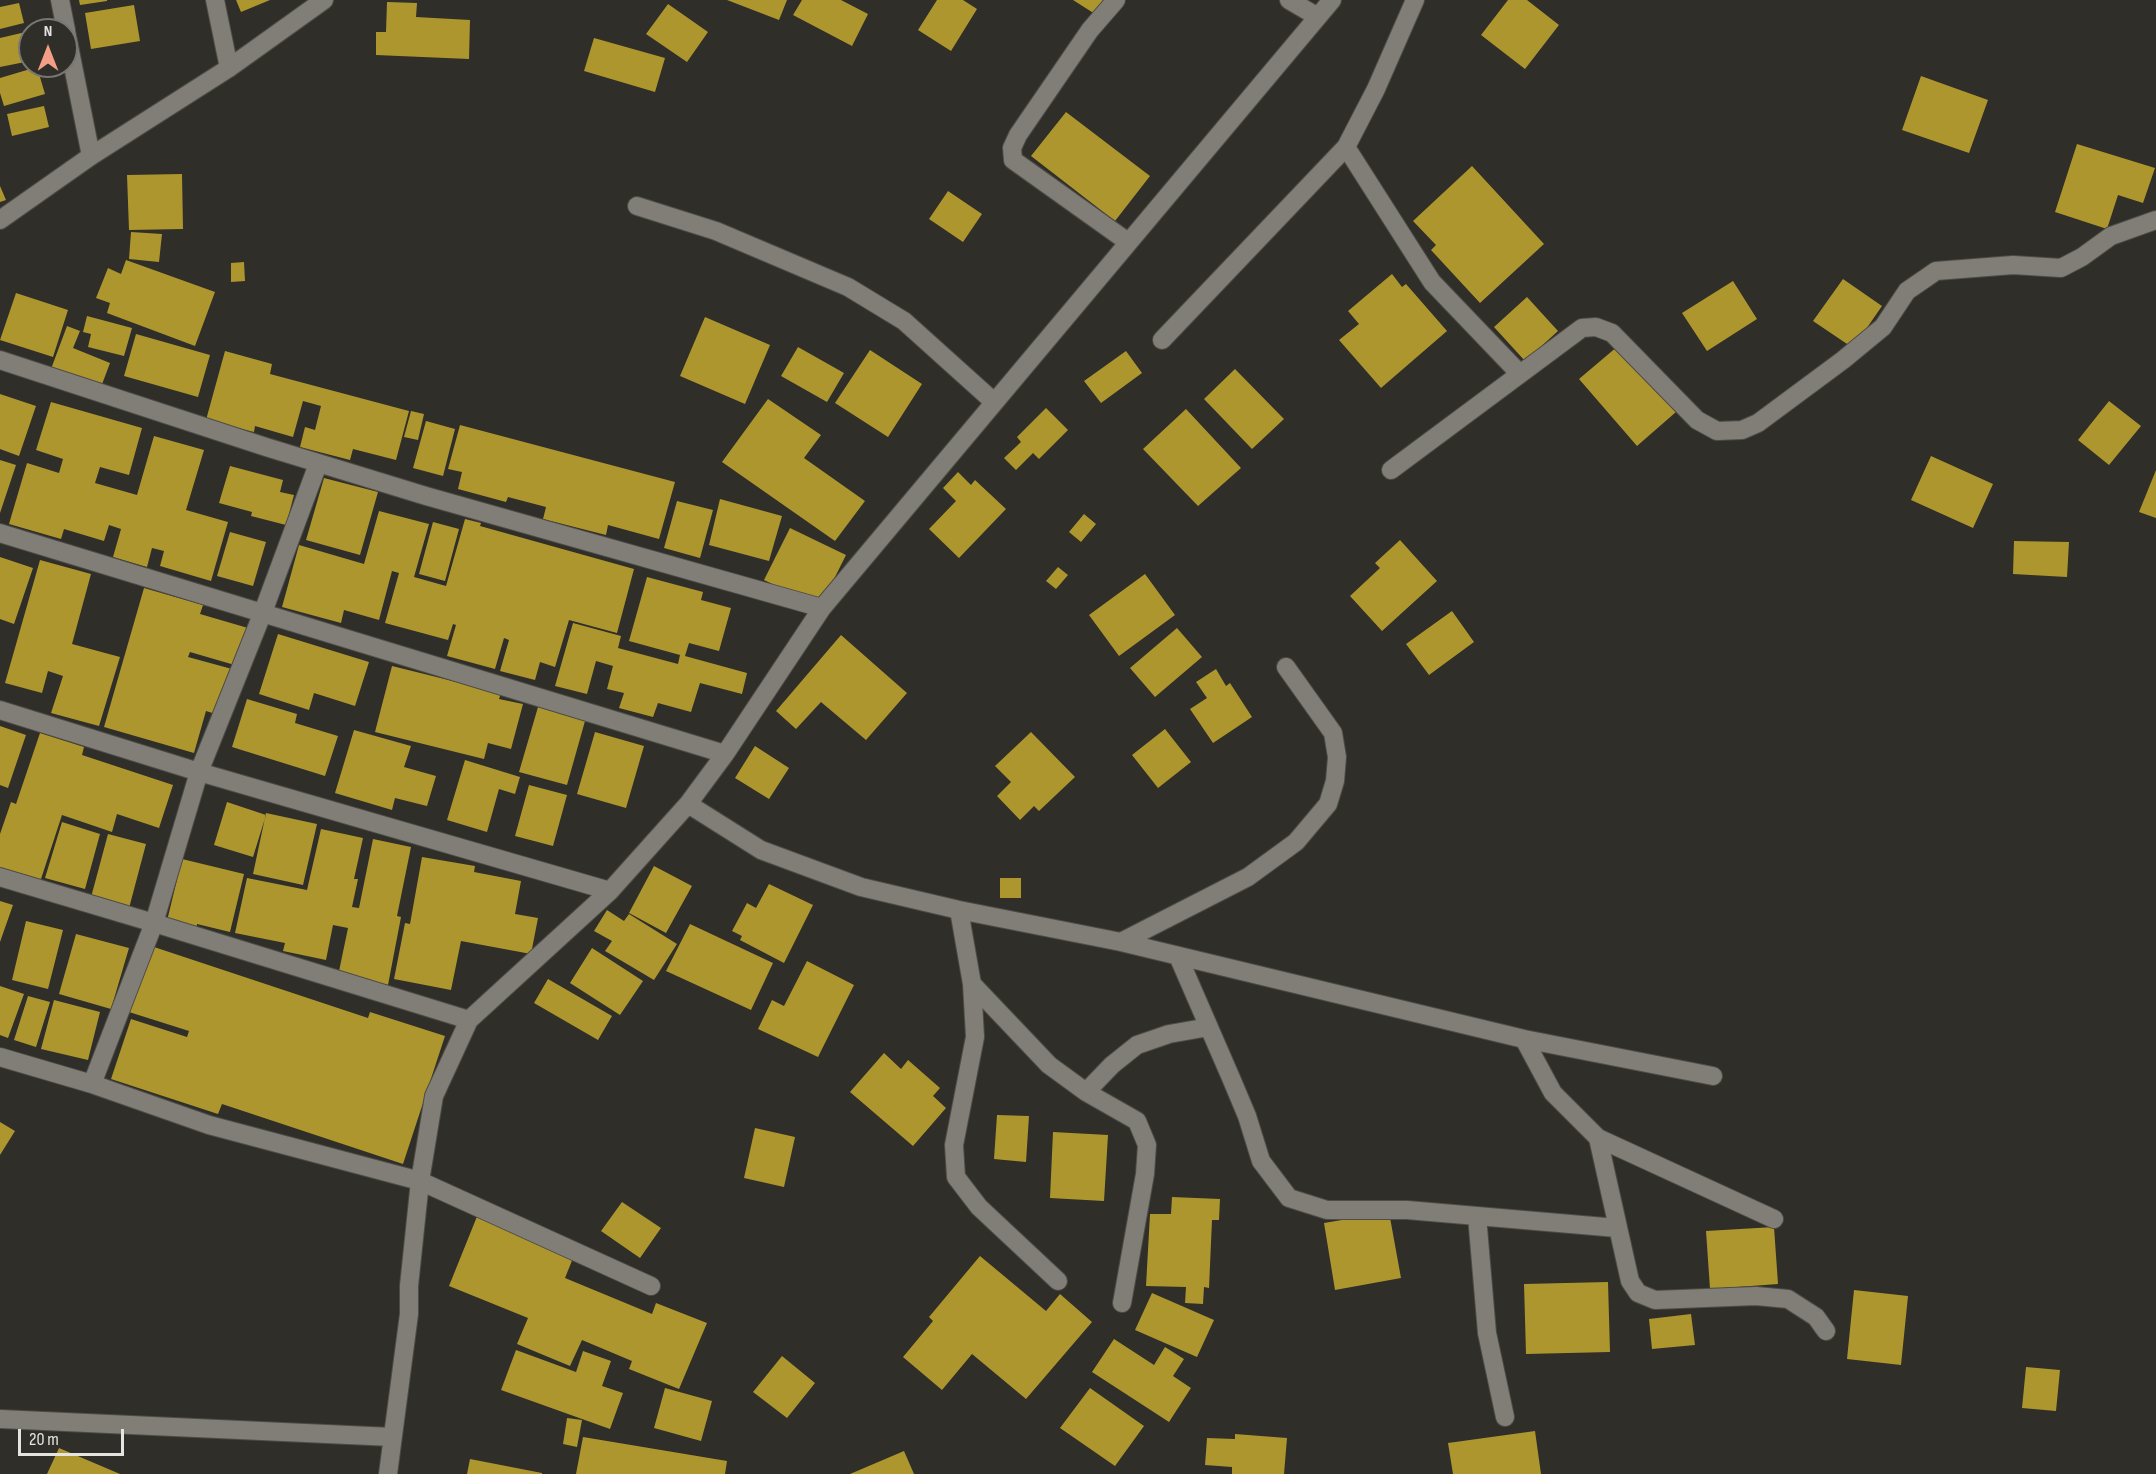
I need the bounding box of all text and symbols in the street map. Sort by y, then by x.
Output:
north arrow [18,18,78,78]
text: N [44,22,52,41]
scale bar [21,1417,128,1455]
text: 20 m [29,1429,59,1450]

